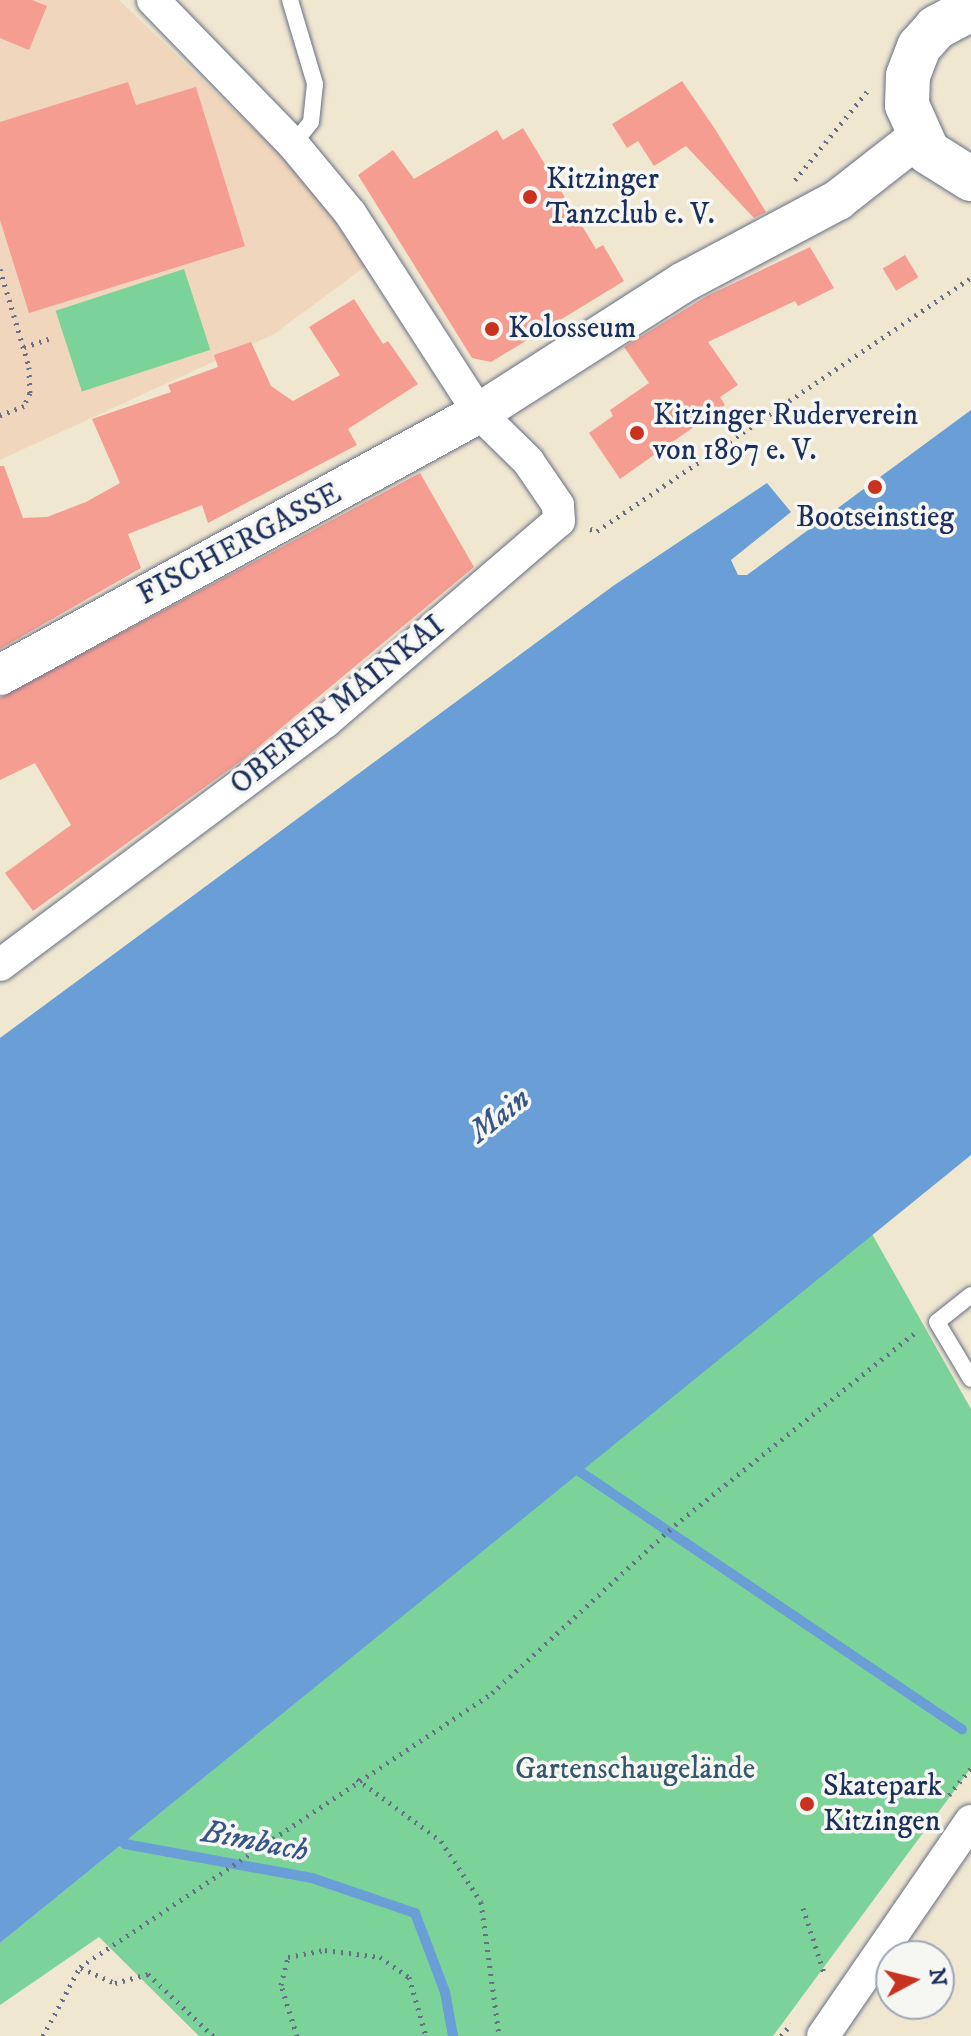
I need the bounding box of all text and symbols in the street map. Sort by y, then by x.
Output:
place label: Kitzinger Tanzclub e. V. [546,162,715,232]
marker: Kitzinger Tanzclub e. V. [521,188,539,206]
place label: Kolosseum [508,311,636,347]
marker: Kolosseum [483,320,501,338]
place label: Kitzinger Ruderverein von 1897 e. V. [653,398,918,468]
marker: Kitzinger Ruderverein von 1897 e. V. [628,424,646,442]
street label: FISCHERGASSE [132,476,348,614]
marker: Bootseinstieg [866,478,884,496]
place label: Bootseinstieg [796,500,954,536]
street label: OBERER MAINKAI [224,609,452,803]
water label: Main [462,1080,538,1152]
park label: Gartenschaugelände [515,1752,755,1788]
place label: Skatepark Kitzingen [823,1769,942,1840]
marker: Skatepark Kitzingen [798,1795,816,1813]
water label: Bimbach [198,1813,312,1871]
north arrow [875,1940,955,2020]
text: N [923,1967,952,1988]

